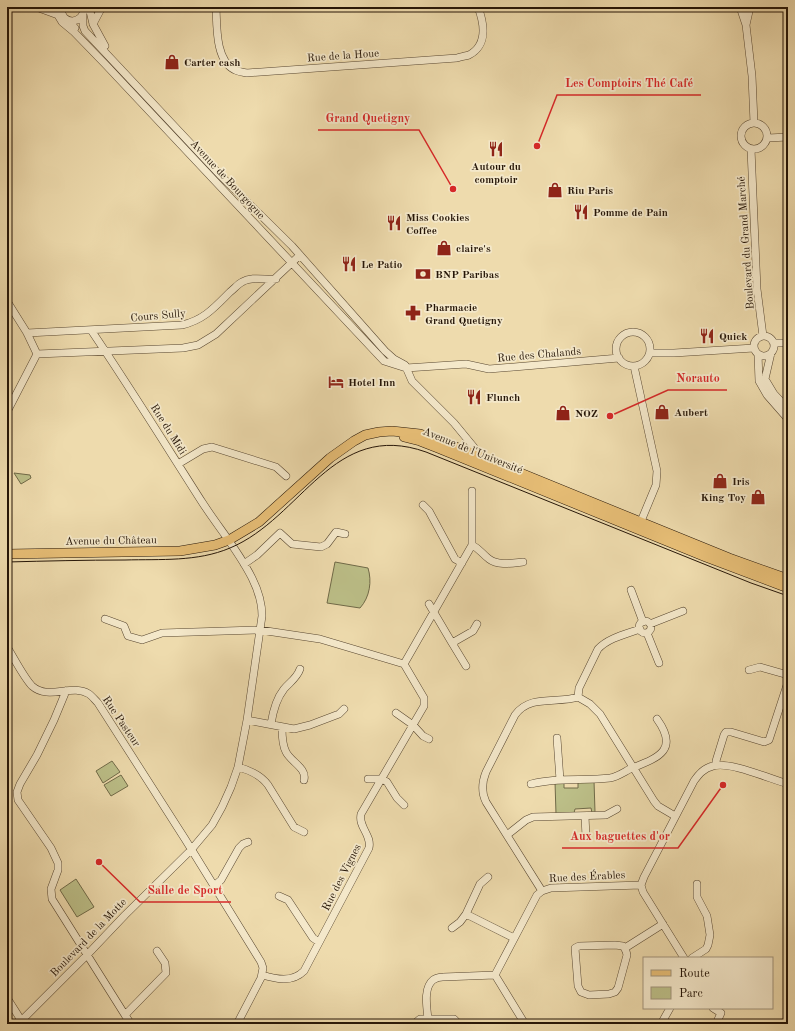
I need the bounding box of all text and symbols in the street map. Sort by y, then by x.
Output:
street label: Rue de la Houe [307,48,380,65]
shop icon: Carter cash [163,53,181,71]
place label: Carter cash [184,58,240,69]
callout: Les Comptoirs Thé Café [557,71,701,95]
text: Les Comptoirs Thé Café [565,78,693,90]
callout: Grand Quetigny [318,106,419,130]
text: Grand Quetigny [326,113,410,125]
street label: Avenue de Bourgogne [188,138,266,222]
restaurant icon: Autour du comptoir [487,140,505,158]
place label: Autour du comptoir [471,162,521,186]
street label: Boulevard du Grand Marché [736,176,757,310]
shop icon: Riu Paris [546,181,564,199]
place label: Riu Paris [567,186,613,197]
restaurant icon: Pomme de Pain [572,203,590,221]
place label: Pomme de Pain [593,208,668,219]
place label: Miss Cookies Coffee [406,213,470,237]
restaurant icon: Miss Cookies Coffee [385,214,403,232]
shop icon: claire's [435,239,453,257]
place label: claire's [456,244,491,255]
restaurant icon: Le Patio [340,255,358,273]
place label: Le Patio [361,260,403,271]
bank icon: BNP Paribas [414,265,432,283]
place label: BNP Paribas [435,270,499,281]
place label: Pharmacie Grand Quetigny [425,303,503,327]
pharmacy icon: Pharmacie Grand Quetigny [404,304,422,322]
street label: Cours Sully [130,309,186,324]
restaurant icon: Quick [698,327,716,345]
place label: Quick [719,332,747,343]
street label: Rue des Chalands [497,346,582,365]
callout: Norauto [668,366,727,390]
hotel icon: Hotel Inn [327,373,345,391]
text: Norauto [676,373,720,385]
place label: Hotel Inn [348,378,395,389]
restaurant icon: Flunch [465,388,483,406]
place label: Flunch [486,393,520,404]
street label: Rue du Midi [148,402,188,457]
shop icon: Aubert [653,403,671,421]
shop icon: NOZ [554,404,572,422]
place label: Aubert [674,408,708,419]
place label: NOZ [575,409,598,420]
street label: Avenue de l'Université [421,426,524,476]
shop icon: Iris [711,472,729,490]
place label: Iris [732,477,750,488]
shop icon: King Toy [749,488,767,506]
place label: King Toy [701,493,746,504]
street label: Avenue du Château [65,535,157,548]
street label: Rue Pasteur [100,695,142,750]
callout: Aux baguettes d'or [562,824,678,848]
text: Aux baguettes d'or [570,831,670,843]
street label: Rue des Vignes [321,842,364,913]
street label: Rue des Érables [548,868,626,885]
callout: Salle de Sport [140,878,231,902]
text: Salle de Sport [147,885,223,897]
street label: Boulevard de la Motte [49,897,129,979]
legend [643,957,773,1009]
text: Route [679,968,710,980]
text: Parc [679,988,703,1000]

